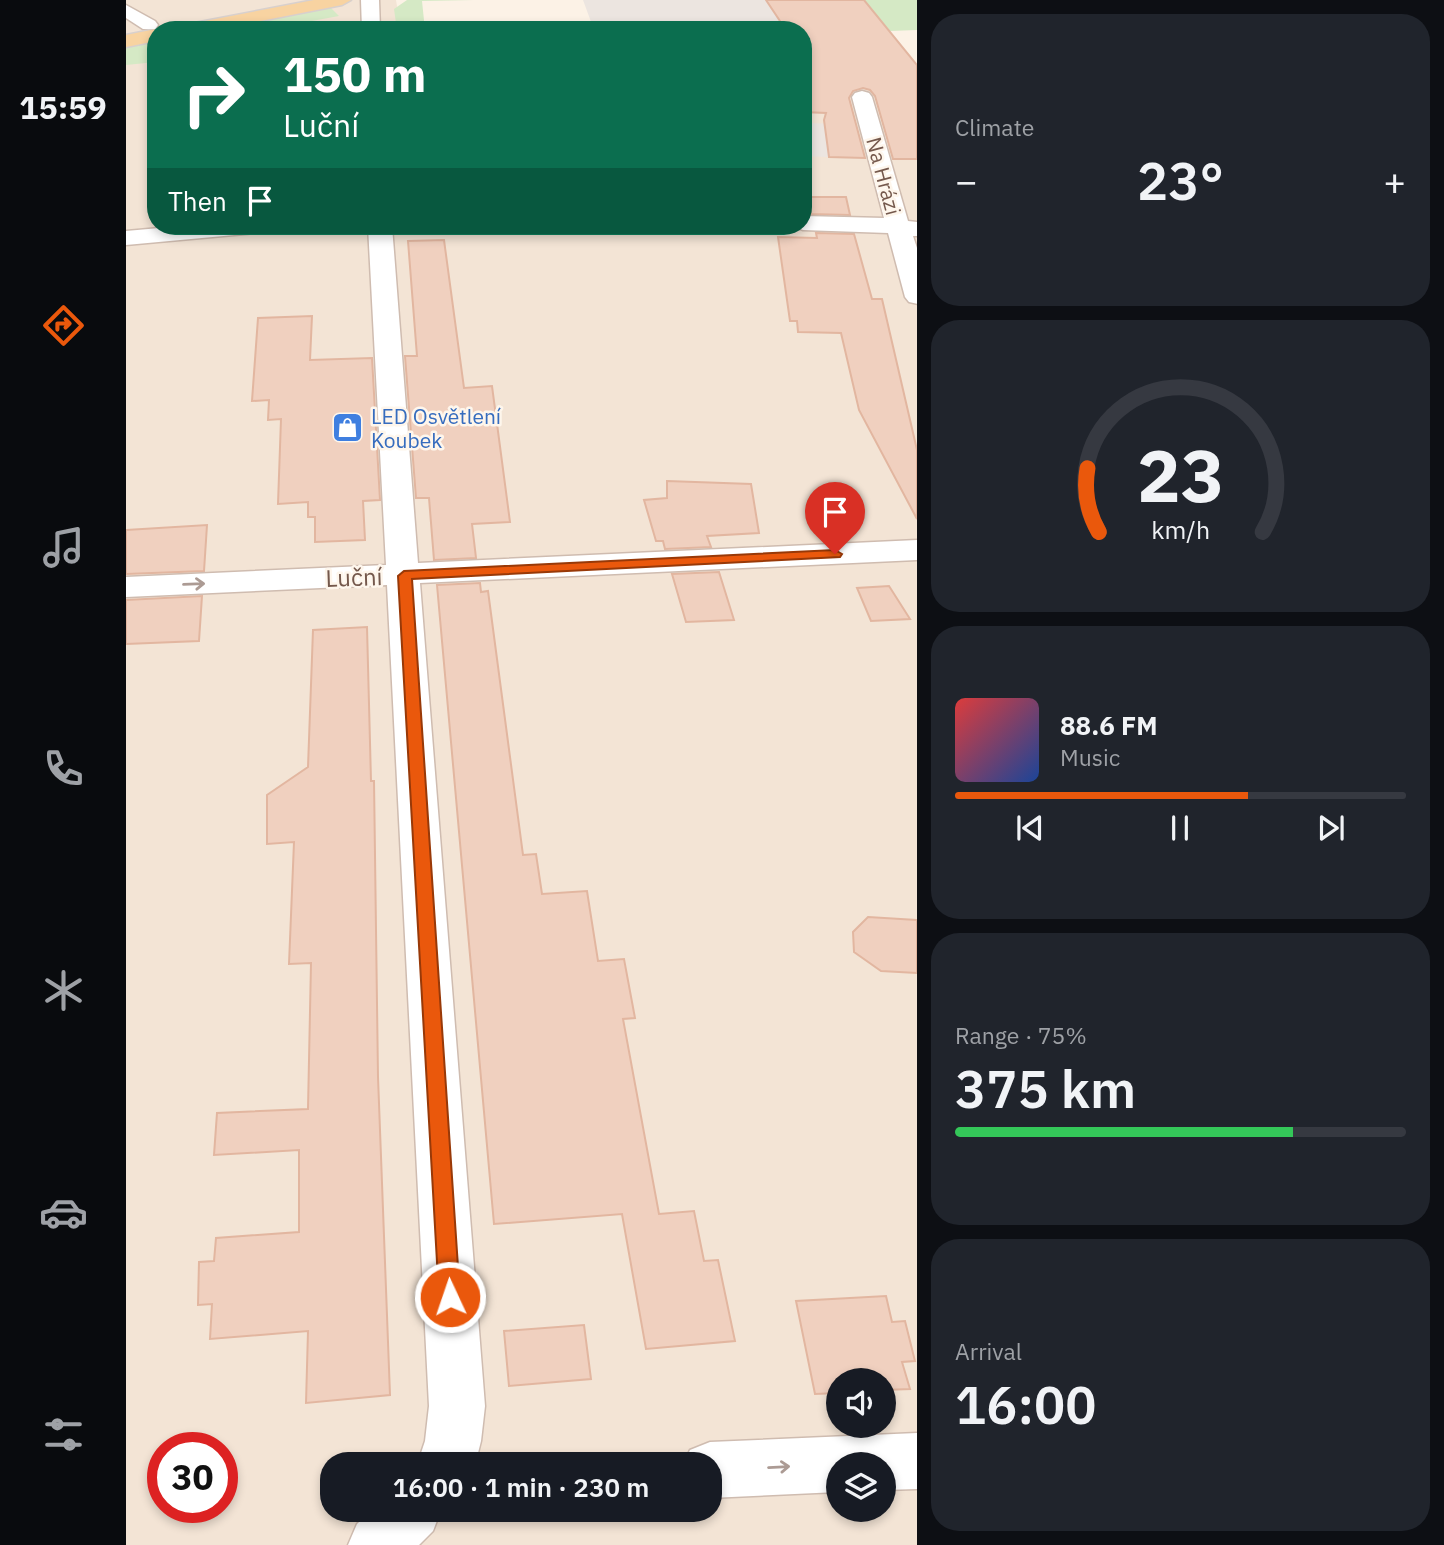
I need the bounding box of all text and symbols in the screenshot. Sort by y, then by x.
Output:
text: 150 m [283,42,427,105]
icon: right [168,49,259,140]
text: 15:59 [19,86,107,128]
text: Luční [283,104,359,146]
text: Climate [955,112,1034,142]
street label: Na Hrázi [860,134,908,218]
text: 23° [1137,147,1224,214]
text: − [955,156,978,205]
text: + [1383,156,1406,205]
icon: arrive [241,182,279,220]
text: Then [168,184,227,218]
icon: directions [39,301,88,350]
place label: LED Osvětlení Koubek [371,402,501,454]
shop icon: LED Osvětlení Koubek [331,411,365,445]
text: 23 [1137,428,1224,523]
pin [805,482,865,554]
icon: arrive [816,493,854,531]
text: km/h [1151,513,1210,546]
icon: music [39,523,88,572]
street label: Luční [325,560,383,594]
one-way arrow [182,577,205,590]
text: 88.6 FM [1060,708,1158,742]
text: Music [1060,742,1120,772]
icon: phone [39,744,88,793]
icon: previous [1011,809,1049,847]
icon: pause [1161,809,1199,847]
icon: next [1312,809,1350,847]
icon: climate [39,966,88,1015]
text: Range · 75% [955,1020,1087,1050]
text: 375 km [955,1055,1136,1122]
icon: car [39,1188,88,1237]
position arrow [413,1260,487,1334]
text: Arrival [955,1336,1022,1366]
map controls [826,1368,896,1522]
button: sound [826,1368,896,1438]
text: 16:00 [955,1371,1096,1438]
icon: filters [39,1410,88,1459]
speed limit sign: 30 [147,1432,238,1523]
button: layers [826,1452,896,1522]
one-way arrow [767,1460,789,1473]
text: 16:00 · 1 min · 230 m [393,1470,649,1504]

